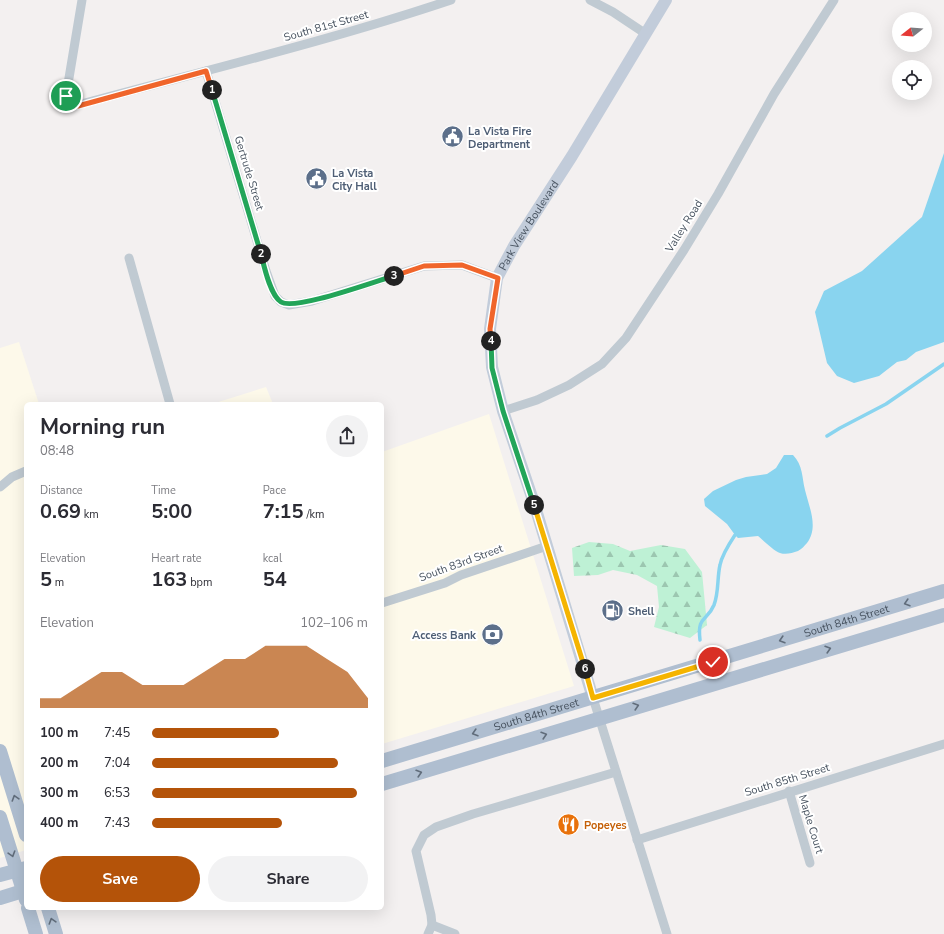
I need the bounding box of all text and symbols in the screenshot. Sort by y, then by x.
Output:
street label: South 81st Street [282,7,370,45]
north arrow [892,12,932,52]
map controls [892,12,932,100]
button: locate [892,60,932,100]
pin [49,79,83,113]
pin: 1 [202,80,222,100]
text: 1 [209,82,215,97]
icon: arrive [55,85,77,107]
public building icon: La Vista Fire Department [440,124,466,150]
place label: La Vista Fire Department [468,124,532,152]
street label: Gertrude Street [231,134,267,212]
public building icon: La Vista City Hall [304,166,330,192]
place label: La Vista City Hall [332,166,377,194]
street label: Park View Boulevard [495,177,562,273]
street label: Valley Road [661,197,706,256]
pin: 2 [251,244,271,264]
text: 2 [258,246,264,261]
pin: 3 [384,266,404,286]
text: 3 [391,268,397,283]
pin: 4 [481,331,501,351]
text: 4 [488,333,494,348]
text: Morning run [40,412,165,442]
button: share [326,415,368,457]
text: 08:48 [40,442,74,460]
text: Distance [40,483,83,498]
text: Time [151,483,176,498]
text: Pace [263,483,286,498]
pin: 5 [524,495,544,515]
text: 5 [531,497,537,512]
text: 0.69 [40,498,81,525]
text: 5:00 [151,498,192,525]
text: 7:15 [263,498,304,525]
text: km [81,507,99,522]
text: /km [304,507,324,522]
street label: South 83rd Street [417,541,505,585]
text: Elevation [40,551,86,566]
text: Heart rate [151,551,202,566]
text: kcal [263,551,282,566]
text: 5 [40,566,52,593]
text: 163 [151,566,187,593]
text: 54 [263,566,287,593]
text: m [52,575,64,590]
text: bpm [187,575,212,590]
fuel station icon: Shell [599,598,625,624]
one-way arrow [903,598,910,607]
street label: South 84th Street [802,601,891,641]
place label: Shell [628,604,655,619]
text: Elevation [40,614,94,632]
text: 102–106 m [300,614,368,632]
bank icon: Access Bank [479,622,505,648]
place label: Access Bank [412,628,477,643]
one-way arrow [779,636,786,644]
pin [696,645,730,679]
one-way arrow [824,645,831,654]
icon: check [702,651,724,673]
pin: 6 [575,659,595,679]
text: 6 [582,661,588,676]
street label: South 84th Street [492,694,581,734]
one-way arrow [633,702,640,711]
text: 100 m [40,724,78,742]
text: 7:45 [104,724,130,742]
one-way arrow [472,728,479,737]
one-way arrow [540,731,547,740]
text: 200 m [40,754,78,772]
text: 7:04 [104,754,130,772]
street label: South 85th Street [743,760,831,800]
one-way arrow [416,769,423,777]
text: 300 m [40,784,78,802]
text: 6:53 [104,784,130,802]
street label: Maple Court [795,793,827,855]
one-way arrow [11,795,19,802]
restaurant icon: Popeyes [555,812,581,838]
text: 400 m [40,814,78,832]
text: 7:43 [104,814,130,832]
place label: Popeyes [584,818,627,833]
one-way arrow [7,850,15,857]
button: Save [40,856,200,902]
button: Share [208,856,368,902]
one-way arrow [48,918,57,925]

